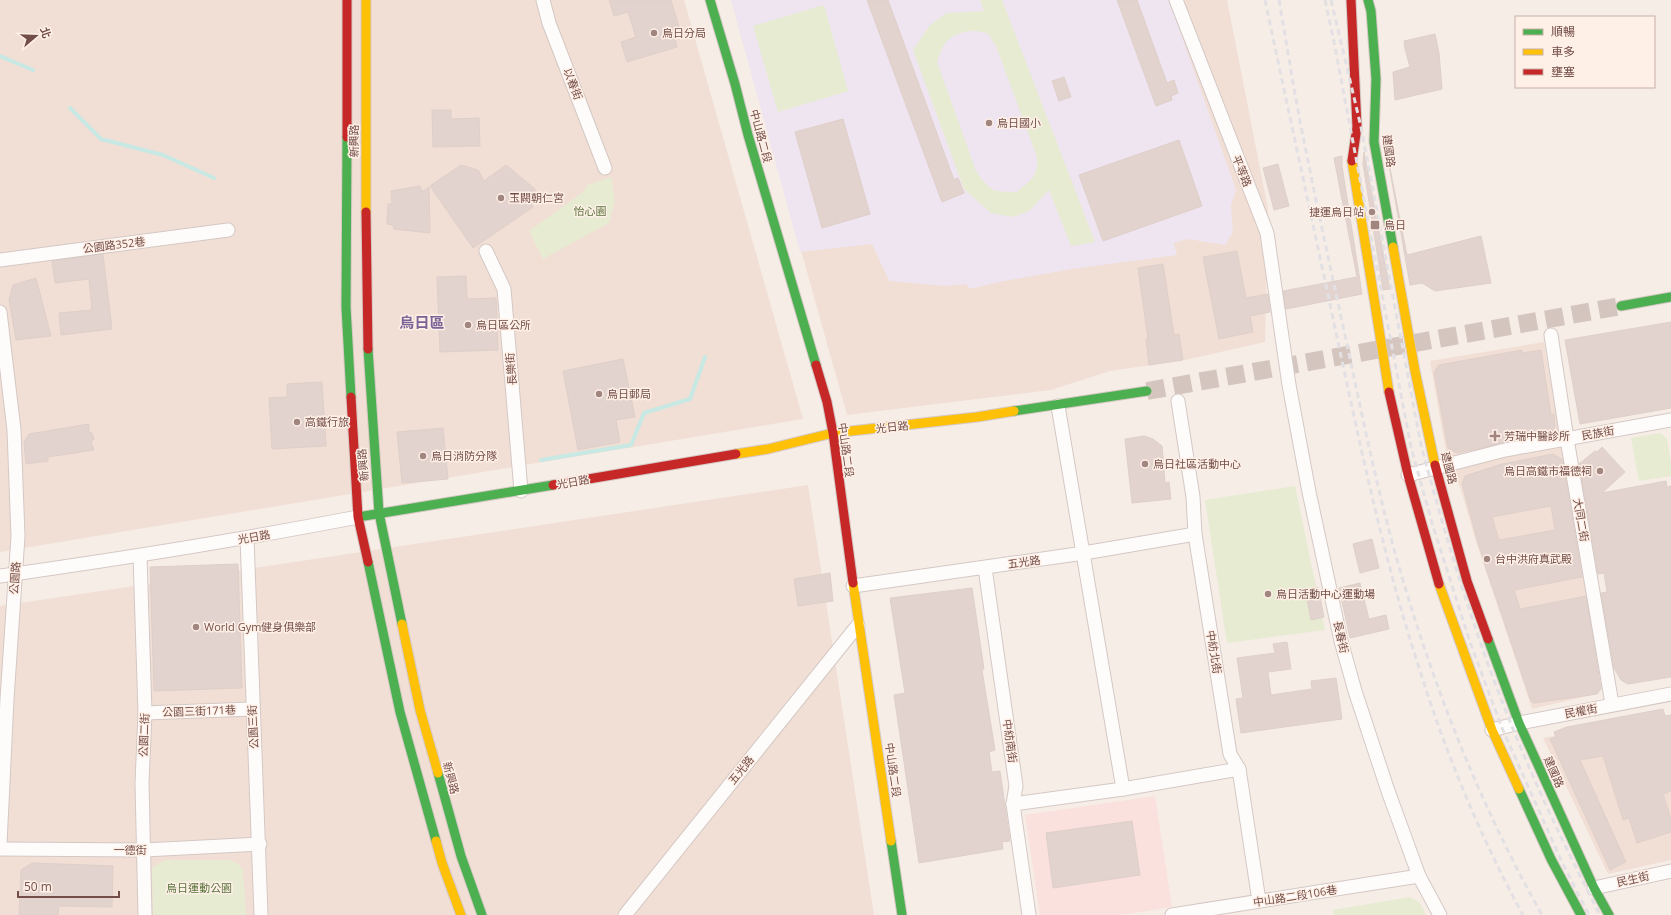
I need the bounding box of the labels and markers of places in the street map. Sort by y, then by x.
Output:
place label: 烏日分局 [662,25,706,40]
marker: 烏日分局 [649,28,659,38]
place label: 烏日國小 [997,115,1041,130]
marker: 烏日國小 [984,118,994,128]
place label: 玉闕朝仁宮 [509,190,564,205]
marker: 玉闕朝仁宮 [496,193,506,203]
place label: 捷運烏日站 [1309,204,1364,219]
marker: 捷運烏日站 [1367,207,1377,217]
place label: 烏日 [1384,217,1406,232]
marker: 烏日 [1369,219,1381,231]
place label: 烏日區公所 [476,317,531,332]
marker: 烏日區公所 [463,320,473,330]
place label: 烏日郵局 [607,386,651,401]
marker: 烏日郵局 [594,389,604,399]
place label: 高鐵行旅 [305,414,349,429]
marker: 高鐵行旅 [292,417,302,427]
place label: 芳瑞中醫診所 [1504,428,1570,443]
marker: 芳瑞中醫診所 [1489,430,1501,442]
place label: 烏日消防分隊 [431,448,497,463]
marker: 烏日消防分隊 [418,451,428,461]
place label: 烏日社區活動中心 [1153,456,1241,471]
marker: 烏日社區活動中心 [1140,459,1150,469]
place label: 烏日高鐵市福德祠 [1504,463,1592,478]
marker: 烏日高鐵市福德祠 [1595,466,1605,476]
place label: 台中洪府真武殿 [1495,551,1572,566]
marker: 台中洪府真武殿 [1482,554,1492,564]
place label: 烏日活動中心運動場 [1276,586,1375,601]
marker: 烏日活動中心運動場 [1263,589,1273,599]
place label: World Gym健身俱樂部 [204,619,316,634]
marker: World Gym健身俱樂部 [191,622,201,632]

